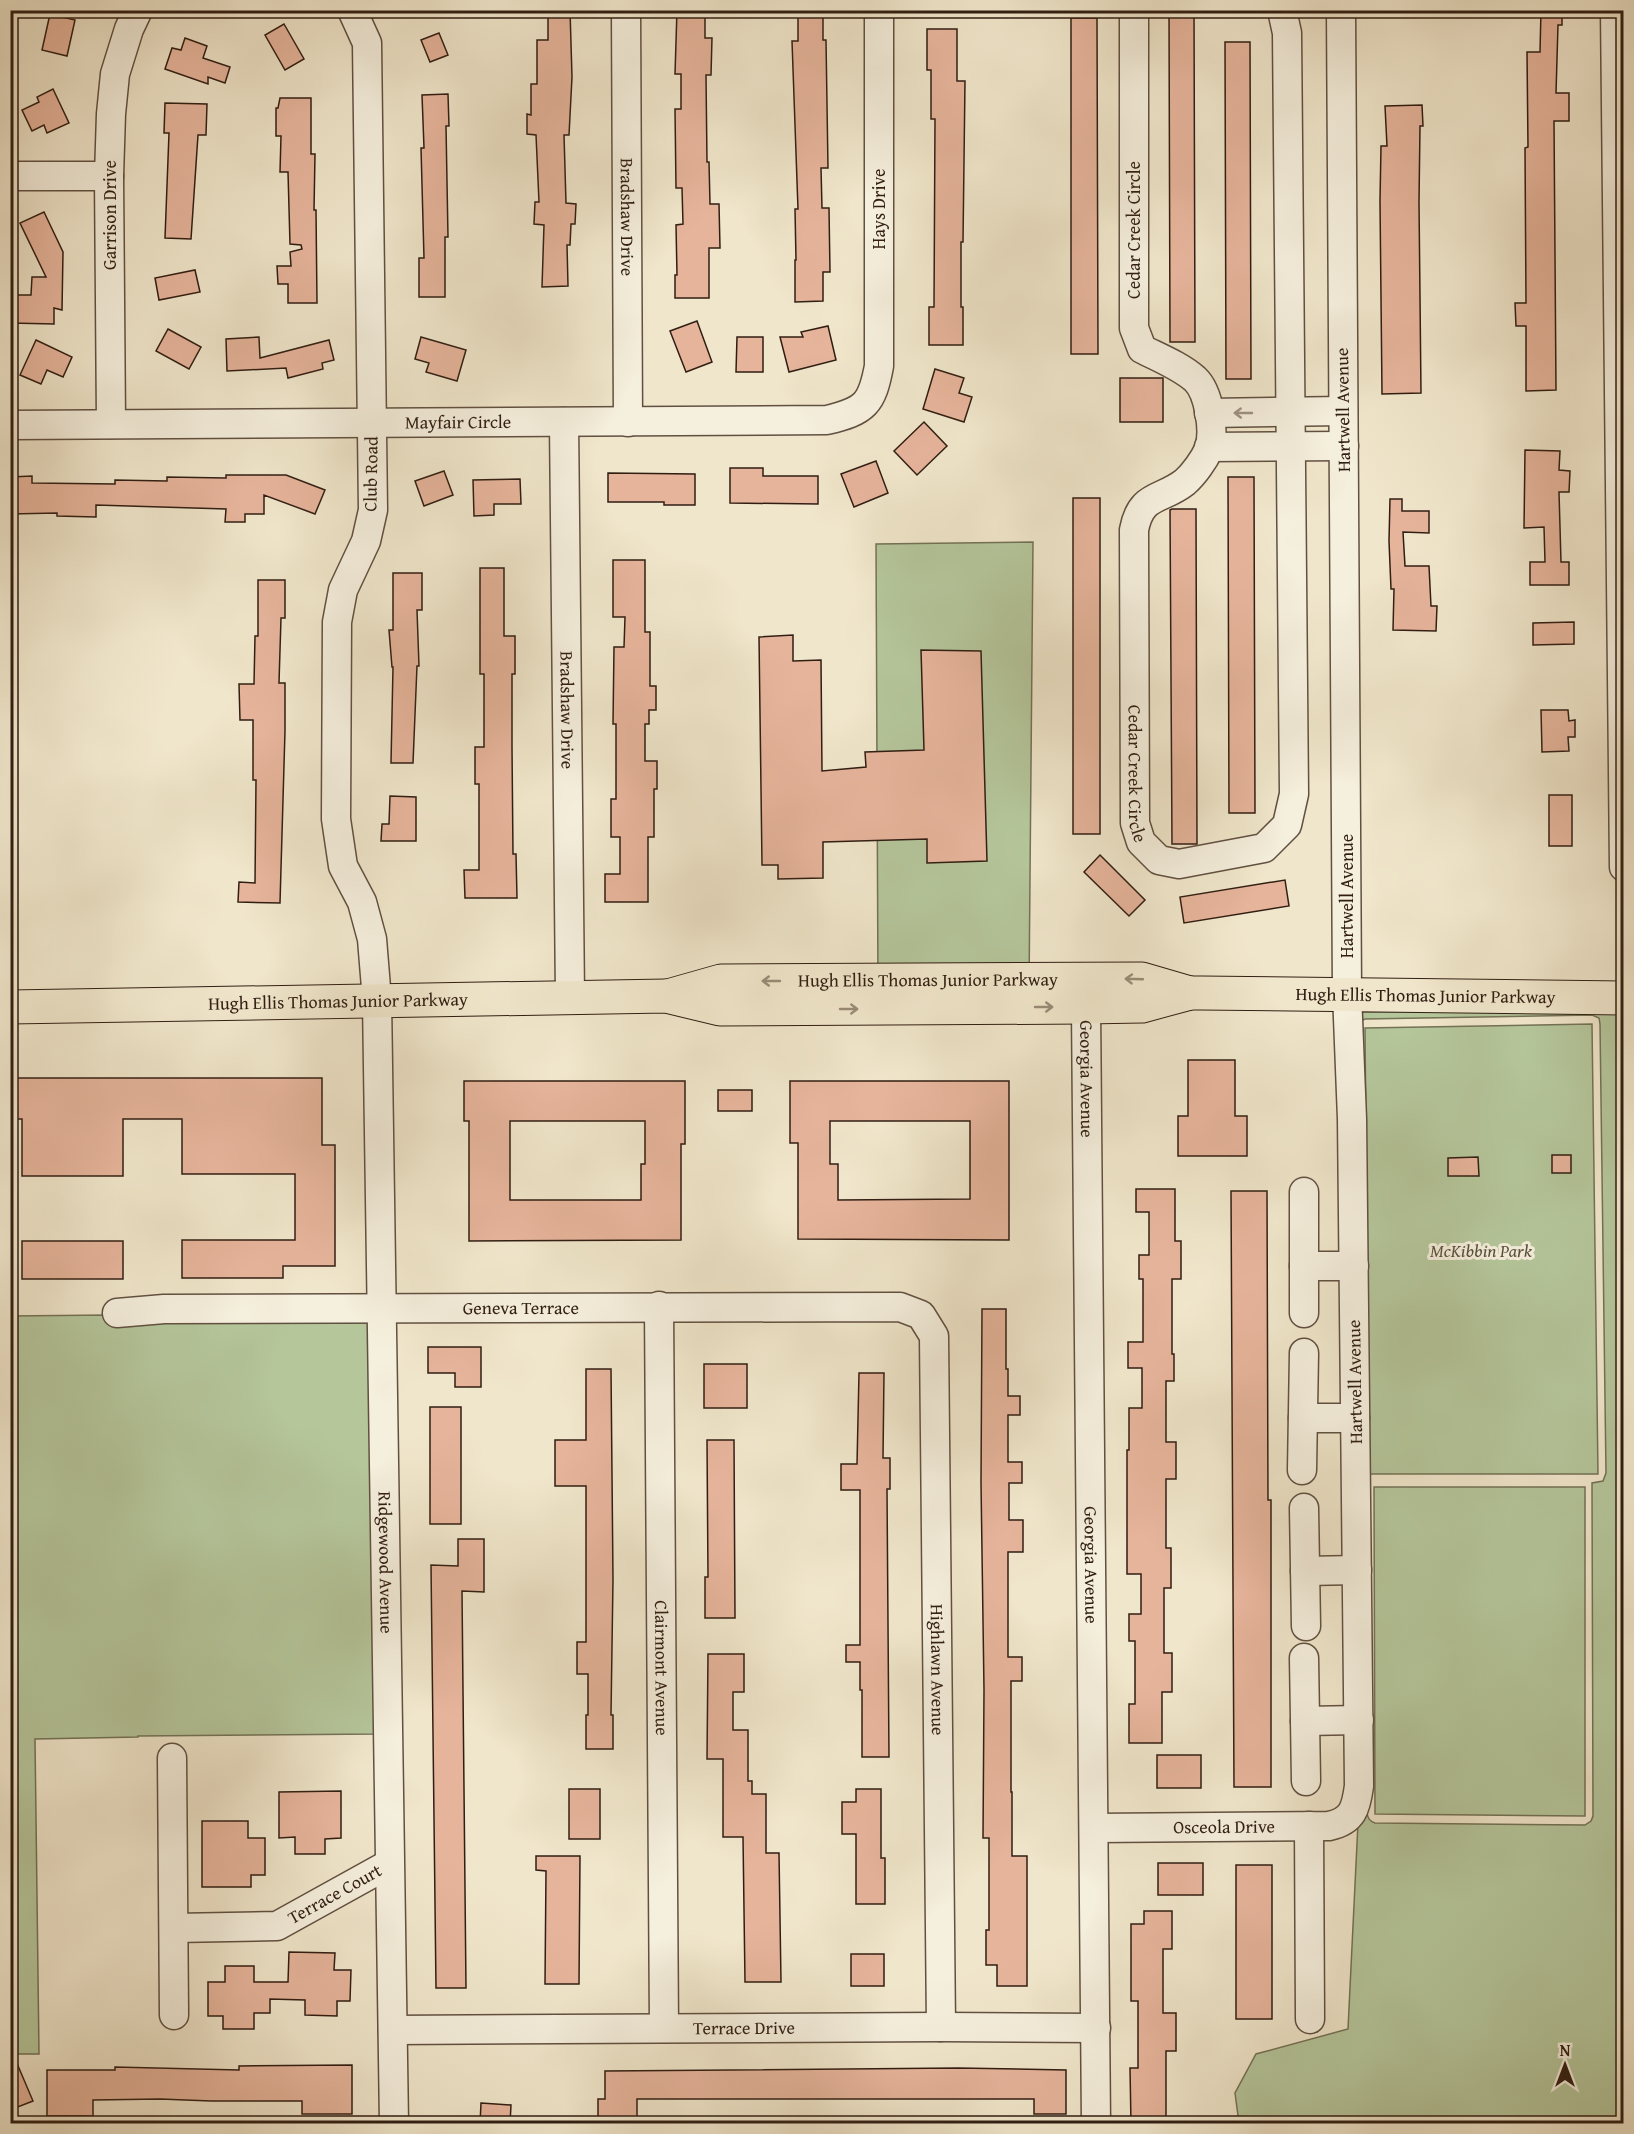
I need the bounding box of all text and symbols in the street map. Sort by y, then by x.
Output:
street label: Bradshaw Drive [614,158,641,276]
street label: Garrison Drive [96,160,123,270]
street label: Cedar Creek Circle [1120,161,1147,299]
street label: Hays Drive [865,169,892,249]
street label: Hartwell Avenue [1328,348,1357,472]
one-way arrow [1233,407,1253,419]
street label: Mayfair Circle [405,408,511,436]
street label: Club Road [356,436,385,512]
street label: Bradshaw Drive [553,651,582,769]
street label: Cedar Creek Circle [1122,705,1154,846]
street label: Hartwell Avenue [1333,834,1360,958]
street label: Hugh Ellis Thomas Junior Parkway [798,965,1058,994]
one-way arrow [1125,974,1144,985]
one-way arrow [762,975,782,987]
street label: Hugh Ellis Thomas Junior Parkway [1296,980,1556,1010]
street label: Hugh Ellis Thomas Junior Parkway [208,985,468,1017]
one-way arrow [1034,1001,1054,1013]
one-way arrow [839,1003,859,1014]
street label: Georgia Avenue [1073,1020,1101,1138]
park label: McKibbin Park [1430,1237,1533,1264]
street label: Geneva Terrace [463,1294,579,1321]
street label: Hartwell Avenue [1340,1320,1369,1444]
street label: Ridgewood Avenue [371,1491,401,1634]
street label: Georgia Avenue [1077,1506,1106,1624]
street label: Clairmont Avenue [648,1600,676,1736]
street label: Highlawn Avenue [924,1604,952,1736]
street label: Osceola Drive [1173,1812,1275,1840]
street label: Terrace Court [282,1856,387,1931]
street label: Terrace Drive [693,2014,795,2041]
north arrow [1535,2035,1595,2095]
text: N [1560,2038,1571,2062]

